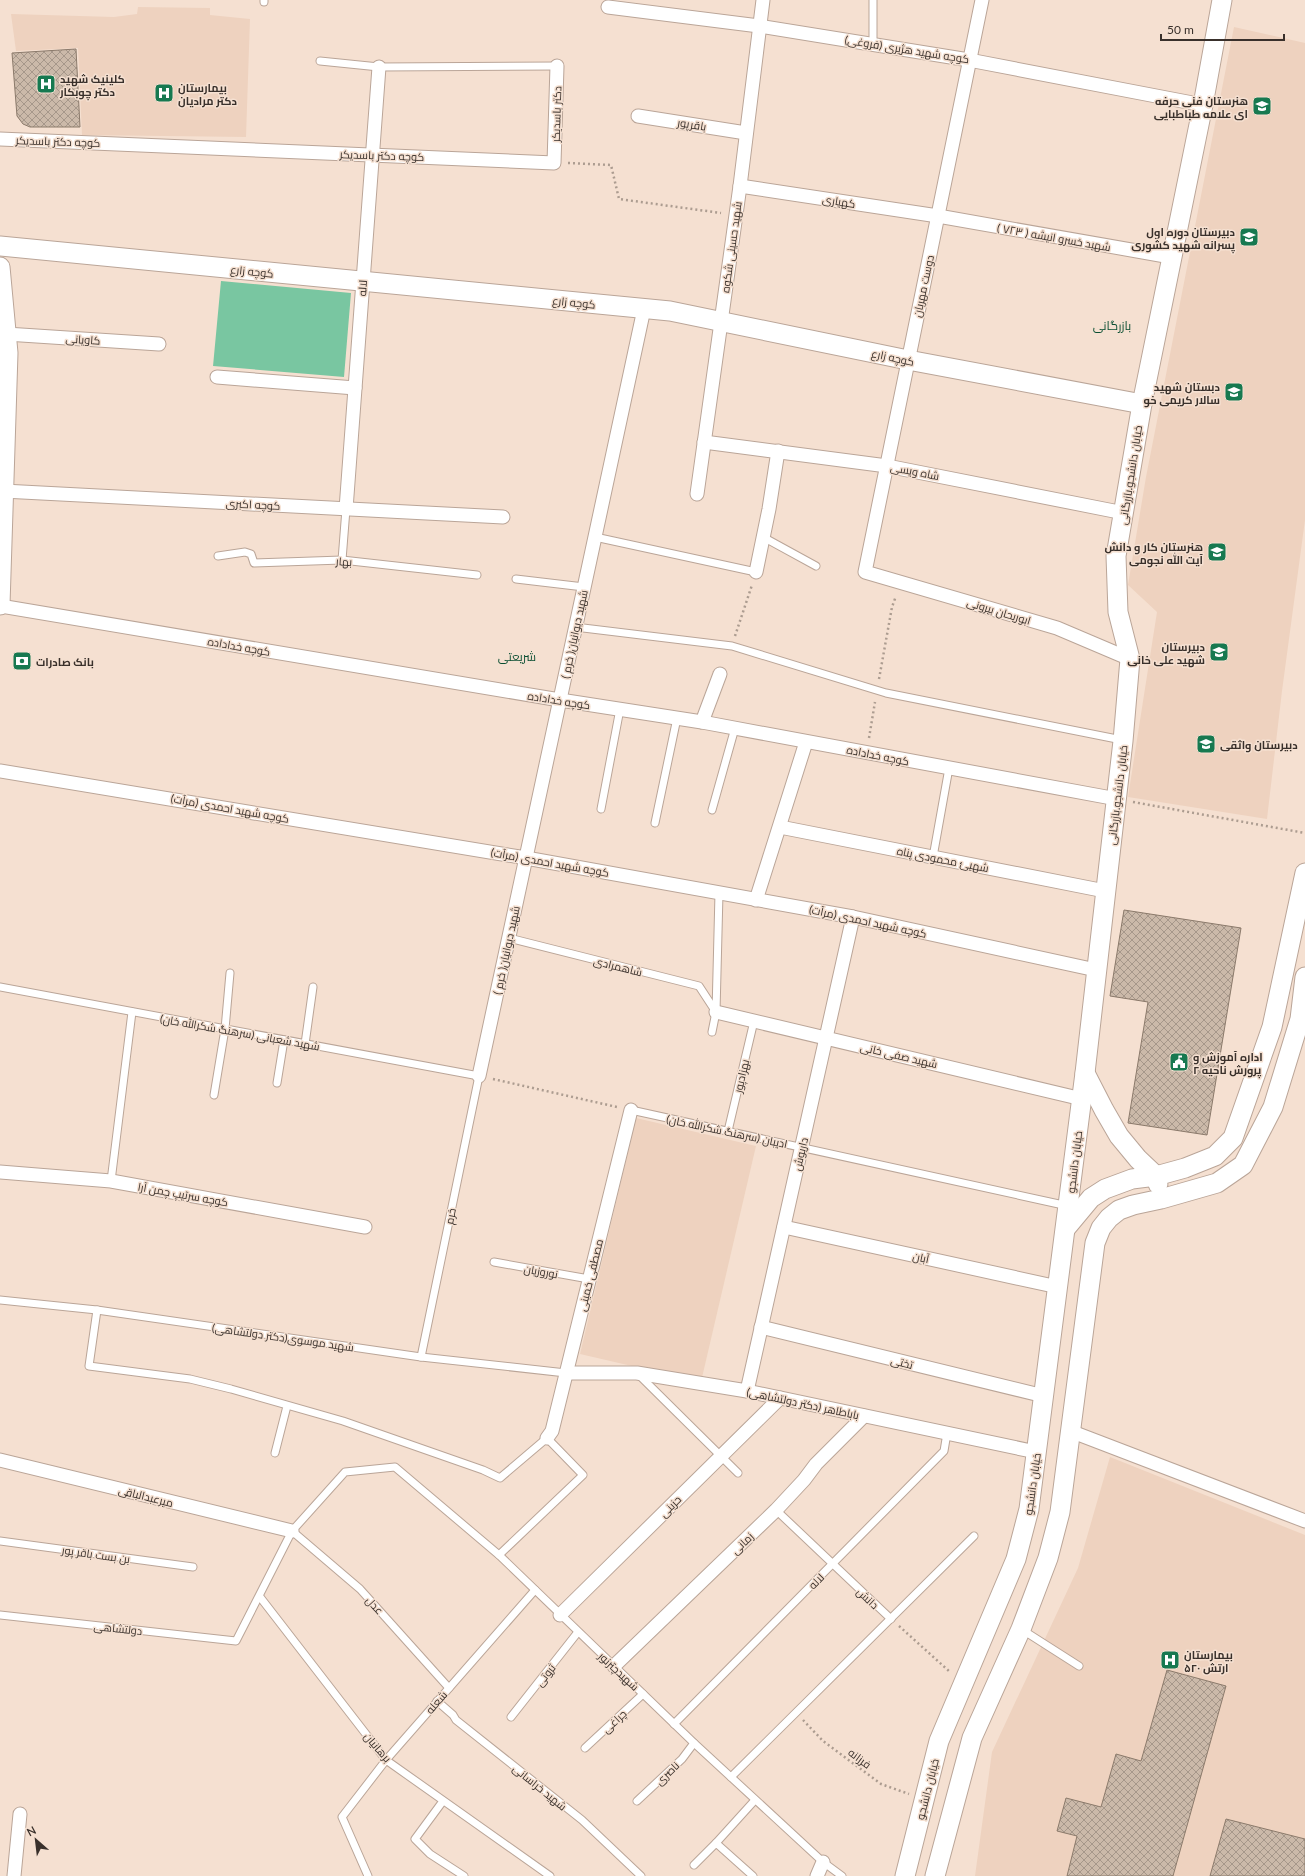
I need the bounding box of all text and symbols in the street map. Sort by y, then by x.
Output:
scale bar [1161,16,1284,42]
text: 50 m [1167,22,1194,37]
street label: کوچه شهید هژیری (فروغی) [844,33,970,66]
place label: کلینیک شهید دکتر چوبکار [59,72,125,101]
hospital icon: کلینیک شهید دکتر چوبکار [35,73,57,95]
place label: بیمارستان دکتر مرادیان [178,81,237,108]
hospital icon: بیمارستان دکتر مرادیان [153,82,175,104]
street label: دکتر باسدیکر [548,86,564,143]
place label: هنرستان فنی حرفه ای علامه طباطبایی [1154,94,1248,121]
school or university icon: هنرستان فنی حرفه ای علامه طباطبایی [1251,95,1273,117]
street label: باقرپور [675,115,708,134]
street label: کوچه دکتر باسدیکر [14,133,101,150]
street label: کوچه دکتر باسدیکر [338,147,425,164]
street label: کهیاری [821,192,857,211]
street label: شهید حسینی شکوه [718,201,745,294]
street label: شهید خسرو انیشه ( ۷۲۳ ) [996,221,1112,254]
place label: دبیرستان دوره اول پسرانه شهید کشوری [1131,225,1235,254]
school or university icon: دبیرستان دوره اول پسرانه شهید کشوری [1238,226,1260,248]
street label: دوست مهربان [910,254,937,319]
street label: کوچه زارع [230,262,274,282]
street label: لاله [355,279,369,297]
street label: کوچه زارع [552,293,596,313]
district label: بازرگانی [1093,318,1131,333]
street label: کاویانی [65,331,101,348]
street label: کوچه زارع [870,346,916,370]
place label: دبستان شهید سالار کریمی خو [1143,380,1220,408]
school or university icon: دبستان شهید سالار کریمی خو [1223,381,1245,403]
street label: خیابان دانشجو.بازرگانی [1116,424,1145,526]
street label: شاه ویسی [889,460,941,483]
street label: کوچه اکبری [225,496,281,513]
place label: هنرستان کار و دانش آیت الله نجومی [1105,540,1204,568]
school or university icon: هنرستان کار و دانش آیت الله نجومی [1206,541,1228,563]
street label: بهار [334,554,353,569]
street label: شهید دیوانیان( خرم ) [558,588,592,680]
street label: ابوریحان بیرونی [965,595,1033,628]
street label: کوچه خداداده [206,634,271,659]
place label: دبیرستان شهید علی خانی [1127,640,1205,668]
school or university icon: دبیرستان شهید علی خانی [1208,641,1230,663]
district label: شریعتی [498,649,536,664]
bank icon: بانک صادرات [11,650,33,672]
place label: بانک صادرات [36,655,94,669]
street label: کوچه خداداده [526,689,591,712]
school or university icon: دبیرستان واثقی [1195,733,1217,755]
place label: دبیرستان واثقی [1220,738,1298,753]
street label: کوچه خداداده [845,743,911,768]
street label: خیابان دانشجو.بازرگانی [1104,744,1131,846]
street label: کوچه شهید احمدی (مرآت) [170,791,290,826]
street label: شهیئ محمودی پناه [896,844,990,875]
street label: کوچه شهید احمدی (مرآت) [490,845,610,880]
street label: کوچه شهید احمدی (مرآت) [808,902,928,941]
street label: شهید دیوانیان( خرم ) [490,904,524,996]
street label: شاهمرادی [592,954,644,979]
street label: شهید شعبانی (سرهنگ شکرالله خان) [159,1011,321,1053]
street label: شهید صفی خانی [859,1040,939,1071]
place label: اداره آموزش و پرورش ناحیه ۲ [1193,1050,1263,1079]
public building icon: اداره آموزش و پرورش ناحیه ۲ [1168,1051,1190,1073]
street label: بهزادپور [731,1058,752,1095]
street label: ادیبان (سرهنگ شکرالله خان) [665,1111,789,1151]
street label: خیابان دانشجو [1064,1130,1085,1194]
street label: داریوش [790,1136,811,1172]
street label: کوچه سرتیپ چمن آرا [137,1180,229,1209]
street label: خرم [442,1207,460,1226]
street label: مصطفی خمینی [575,1238,606,1313]
street label: آبان [911,1249,930,1266]
street label: نوروزیان [523,1262,559,1281]
street label: شهید موسوی(دکتر دولتشاهی) [211,1321,355,1354]
street label: تختی [889,1353,915,1372]
street label: باباطاهر (دکتر دولتشاهی) [745,1385,861,1422]
street label: خیابان دانشجو [1021,1452,1044,1516]
street label: میرعبدالباقی [117,1483,175,1510]
street label: حزینی [656,1492,684,1520]
street label: زمانی [728,1529,757,1557]
street label: بن بست باقر پور [60,1543,131,1566]
street label: لاله [806,1571,826,1591]
street label: دانش [854,1585,882,1612]
street label: عدل [363,1593,386,1617]
street label: دولتشاهی [93,1619,143,1638]
street label: شهیدچترنور [595,1648,642,1694]
place label: بیمارستان ۵۲۰ ارتش [1184,1648,1233,1675]
hospital icon: بیمارستان ۵۲۰ ارتش [1159,1649,1181,1671]
street label: ثروتی [532,1661,559,1689]
street label: شعله [423,1688,449,1716]
street label: چراغی [599,1706,630,1736]
street label: برهانیان [361,1730,394,1765]
street label: فرزانه [845,1745,874,1772]
street label: خیابان دانشجو [913,1757,942,1821]
street label: ناصری [652,1759,682,1788]
street label: شهید خراسانی [510,1761,570,1813]
north arrow [16,1820,56,1860]
text: N [24,1823,38,1838]

